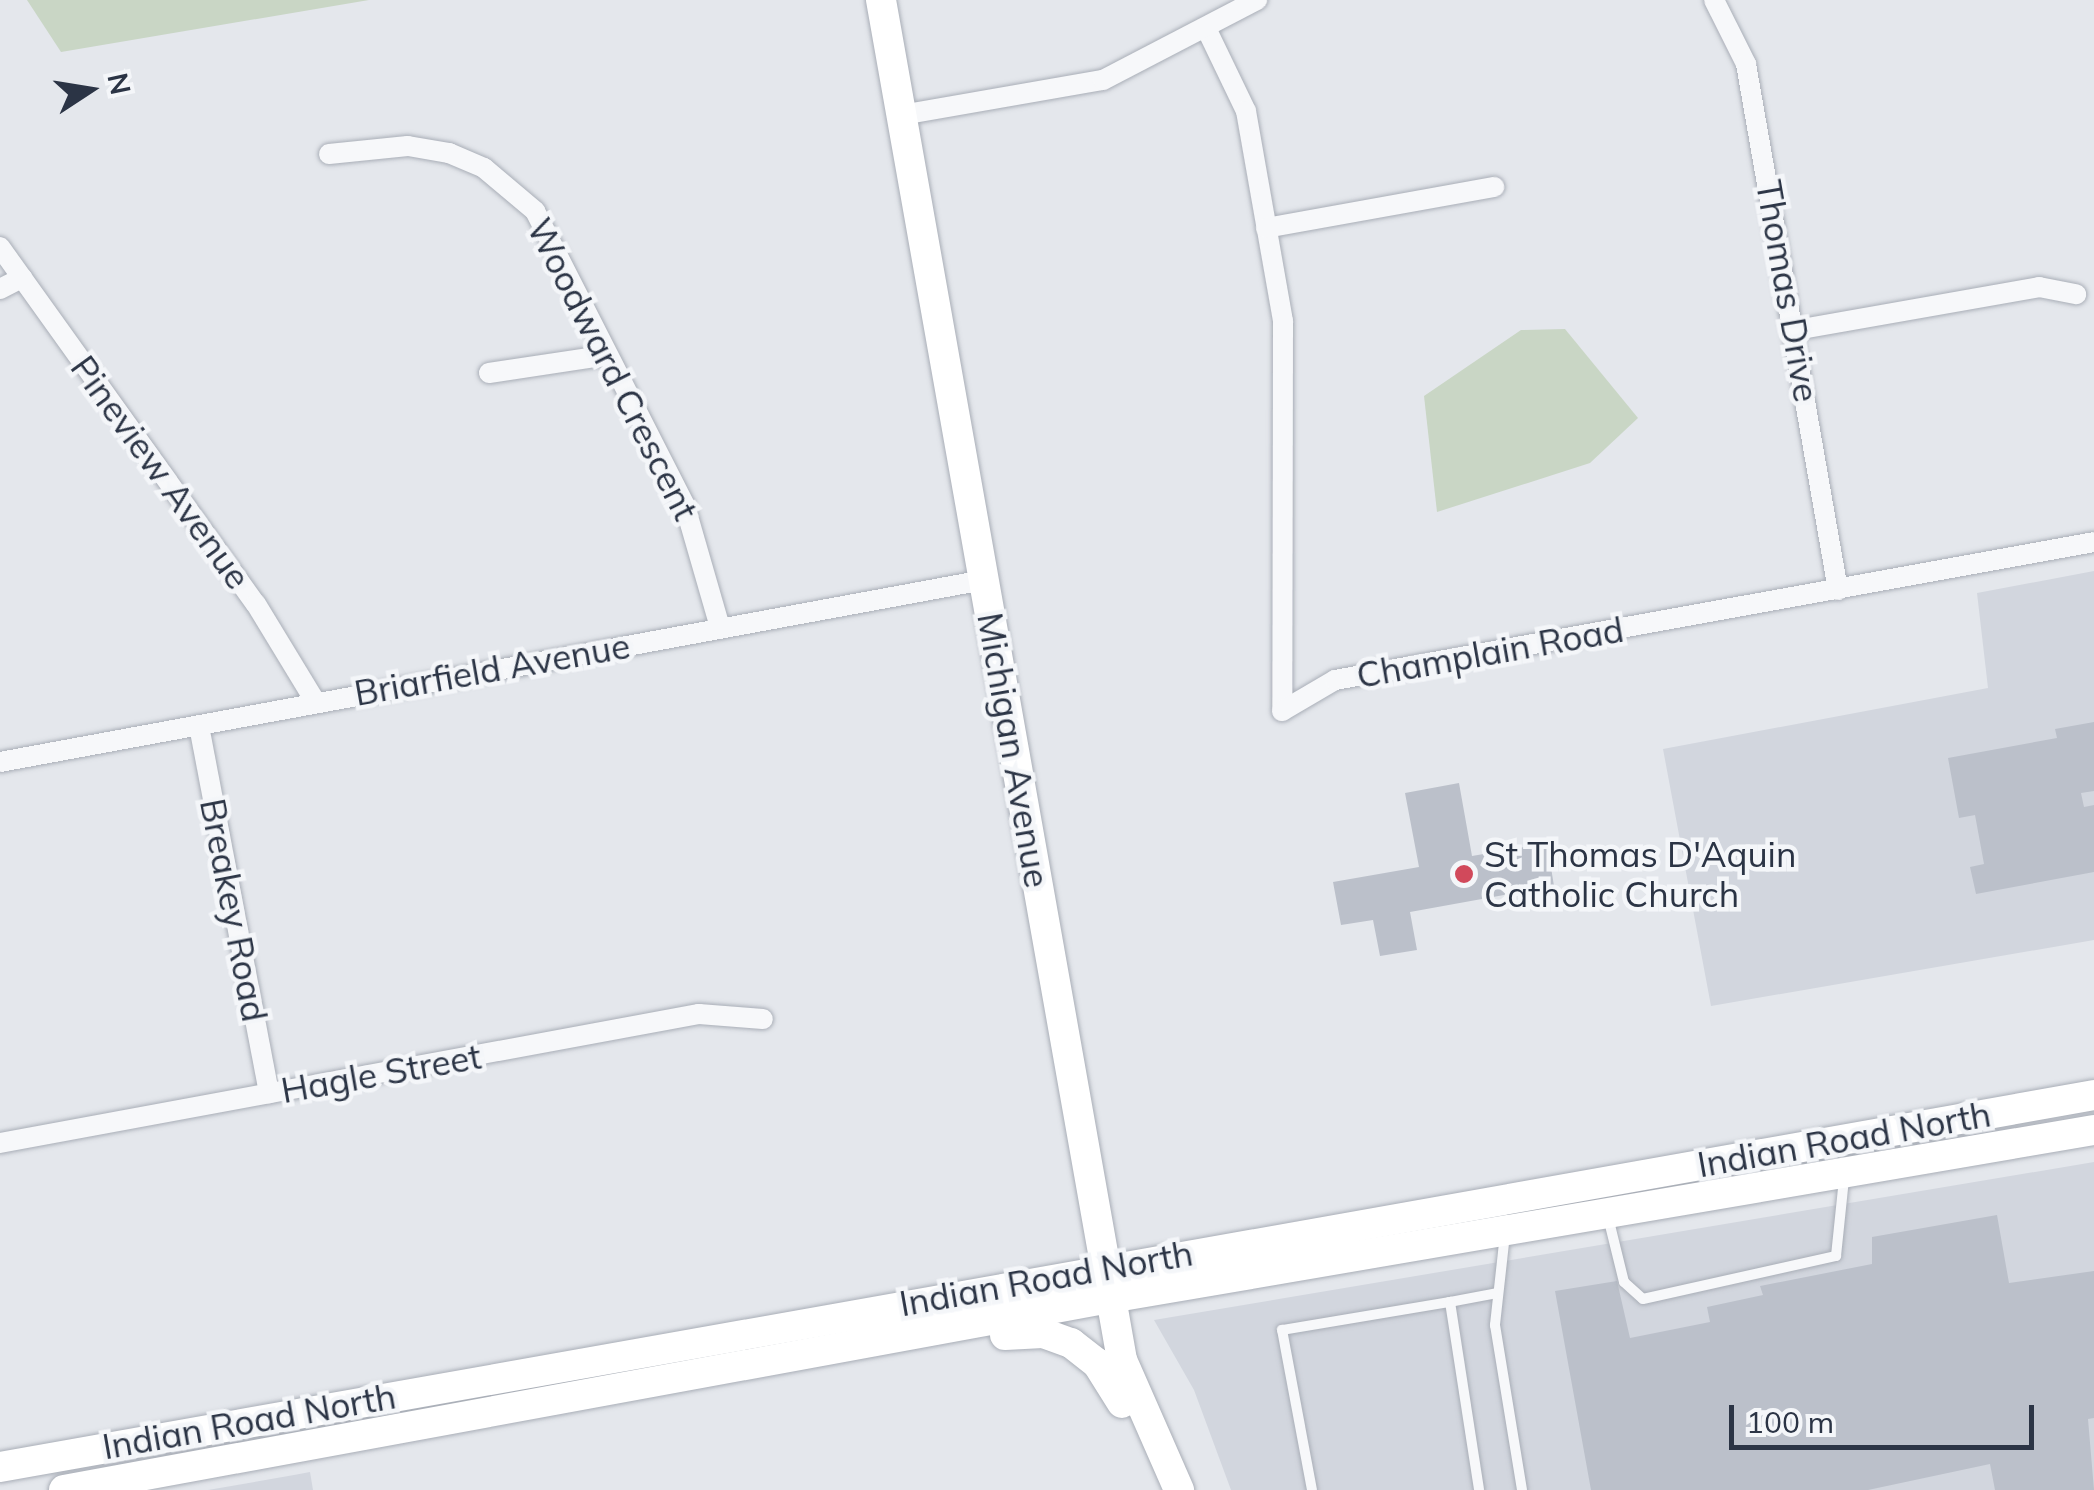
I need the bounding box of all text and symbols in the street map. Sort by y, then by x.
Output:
north arrow [40,40,140,140]
text: N [101,70,139,98]
street label: Thomas Drive [1748,177,1828,405]
street label: Woodward Crescent [519,211,707,527]
street label: Pineview Avenue [62,347,260,597]
street label: Champlain Road [1353,608,1627,696]
street label: Michigan Avenue [969,609,1059,891]
street label: Briarfield Avenue [351,624,633,714]
street label: Breakey Road [192,795,276,1025]
place label: St Thomas D'Aquin Catholic Church [1484,833,1796,915]
marker: St Thomas D'Aquin Catholic Church [1453,863,1475,885]
street label: Hagle Street [278,1035,484,1111]
street label: Indian Road North [1694,1093,1994,1185]
street label: Indian Road North [896,1232,1196,1324]
street label: Indian Road North [99,1375,399,1467]
scale bar [1734,1385,2039,1447]
text: 100 m [1746,1403,1834,1441]

